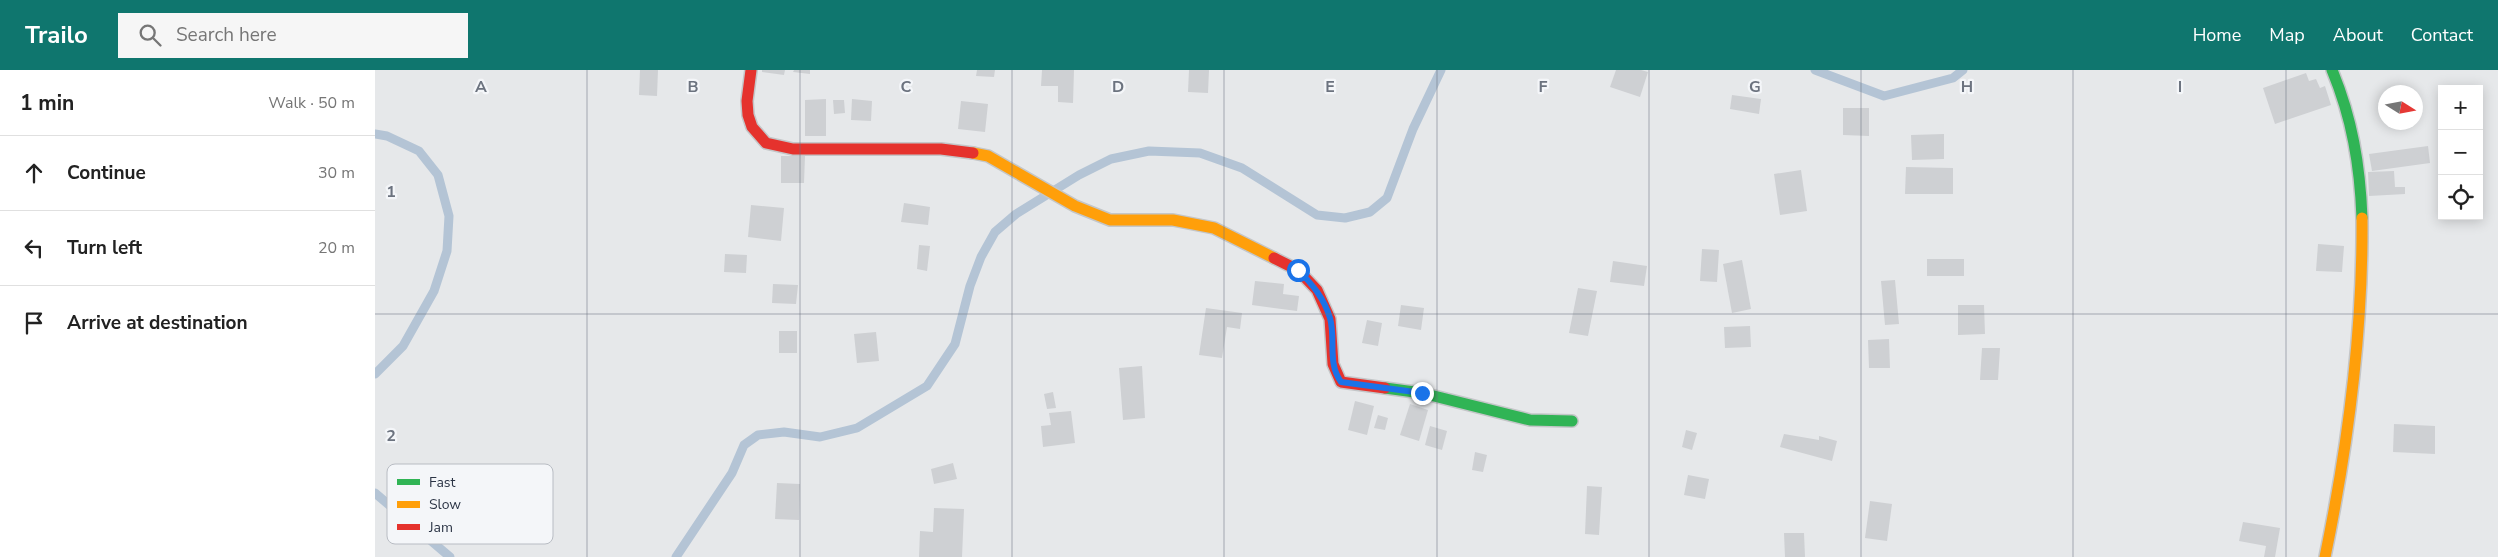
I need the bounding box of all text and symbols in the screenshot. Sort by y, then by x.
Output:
search box [118,13,468,58]
text: Trailo [25,19,88,51]
icon: search [136,21,164,49]
text: Search here [176,22,277,48]
text: Home [2193,23,2241,47]
text: Map [2269,23,2305,47]
text: About [2333,23,2383,47]
text: Contact [2411,23,2473,47]
text: A [475,76,487,98]
text: B [687,76,699,98]
text: C [901,76,912,98]
text: D [1112,76,1124,98]
text: E [1325,76,1335,98]
text: F [1539,76,1548,98]
text: G [1749,76,1761,98]
text: H [1961,76,1973,98]
text: I [2178,76,2182,98]
north arrow [2378,85,2423,130]
map controls [2438,85,2483,220]
button: + [2438,85,2483,130]
text: 1 min [20,89,74,117]
text: Walk · 50 m [268,92,355,114]
button: − [2438,130,2483,175]
icon: ahead [20,159,48,187]
text: Continue [67,160,146,186]
text: 30 m [318,162,355,184]
button: locate [2438,175,2483,220]
text: 1 [386,181,396,203]
icon: left [20,234,48,262]
text: Turn left [67,235,142,261]
text: 20 m [318,237,355,259]
route start [1287,259,1310,282]
icon: arrive [20,309,48,337]
text: Arrive at destination [67,310,248,336]
route end [1411,382,1434,405]
text: 2 [386,425,396,447]
legend [387,464,553,544]
text: Fast [429,473,455,492]
text: Slow [429,495,461,514]
text: Jam [428,518,453,537]

